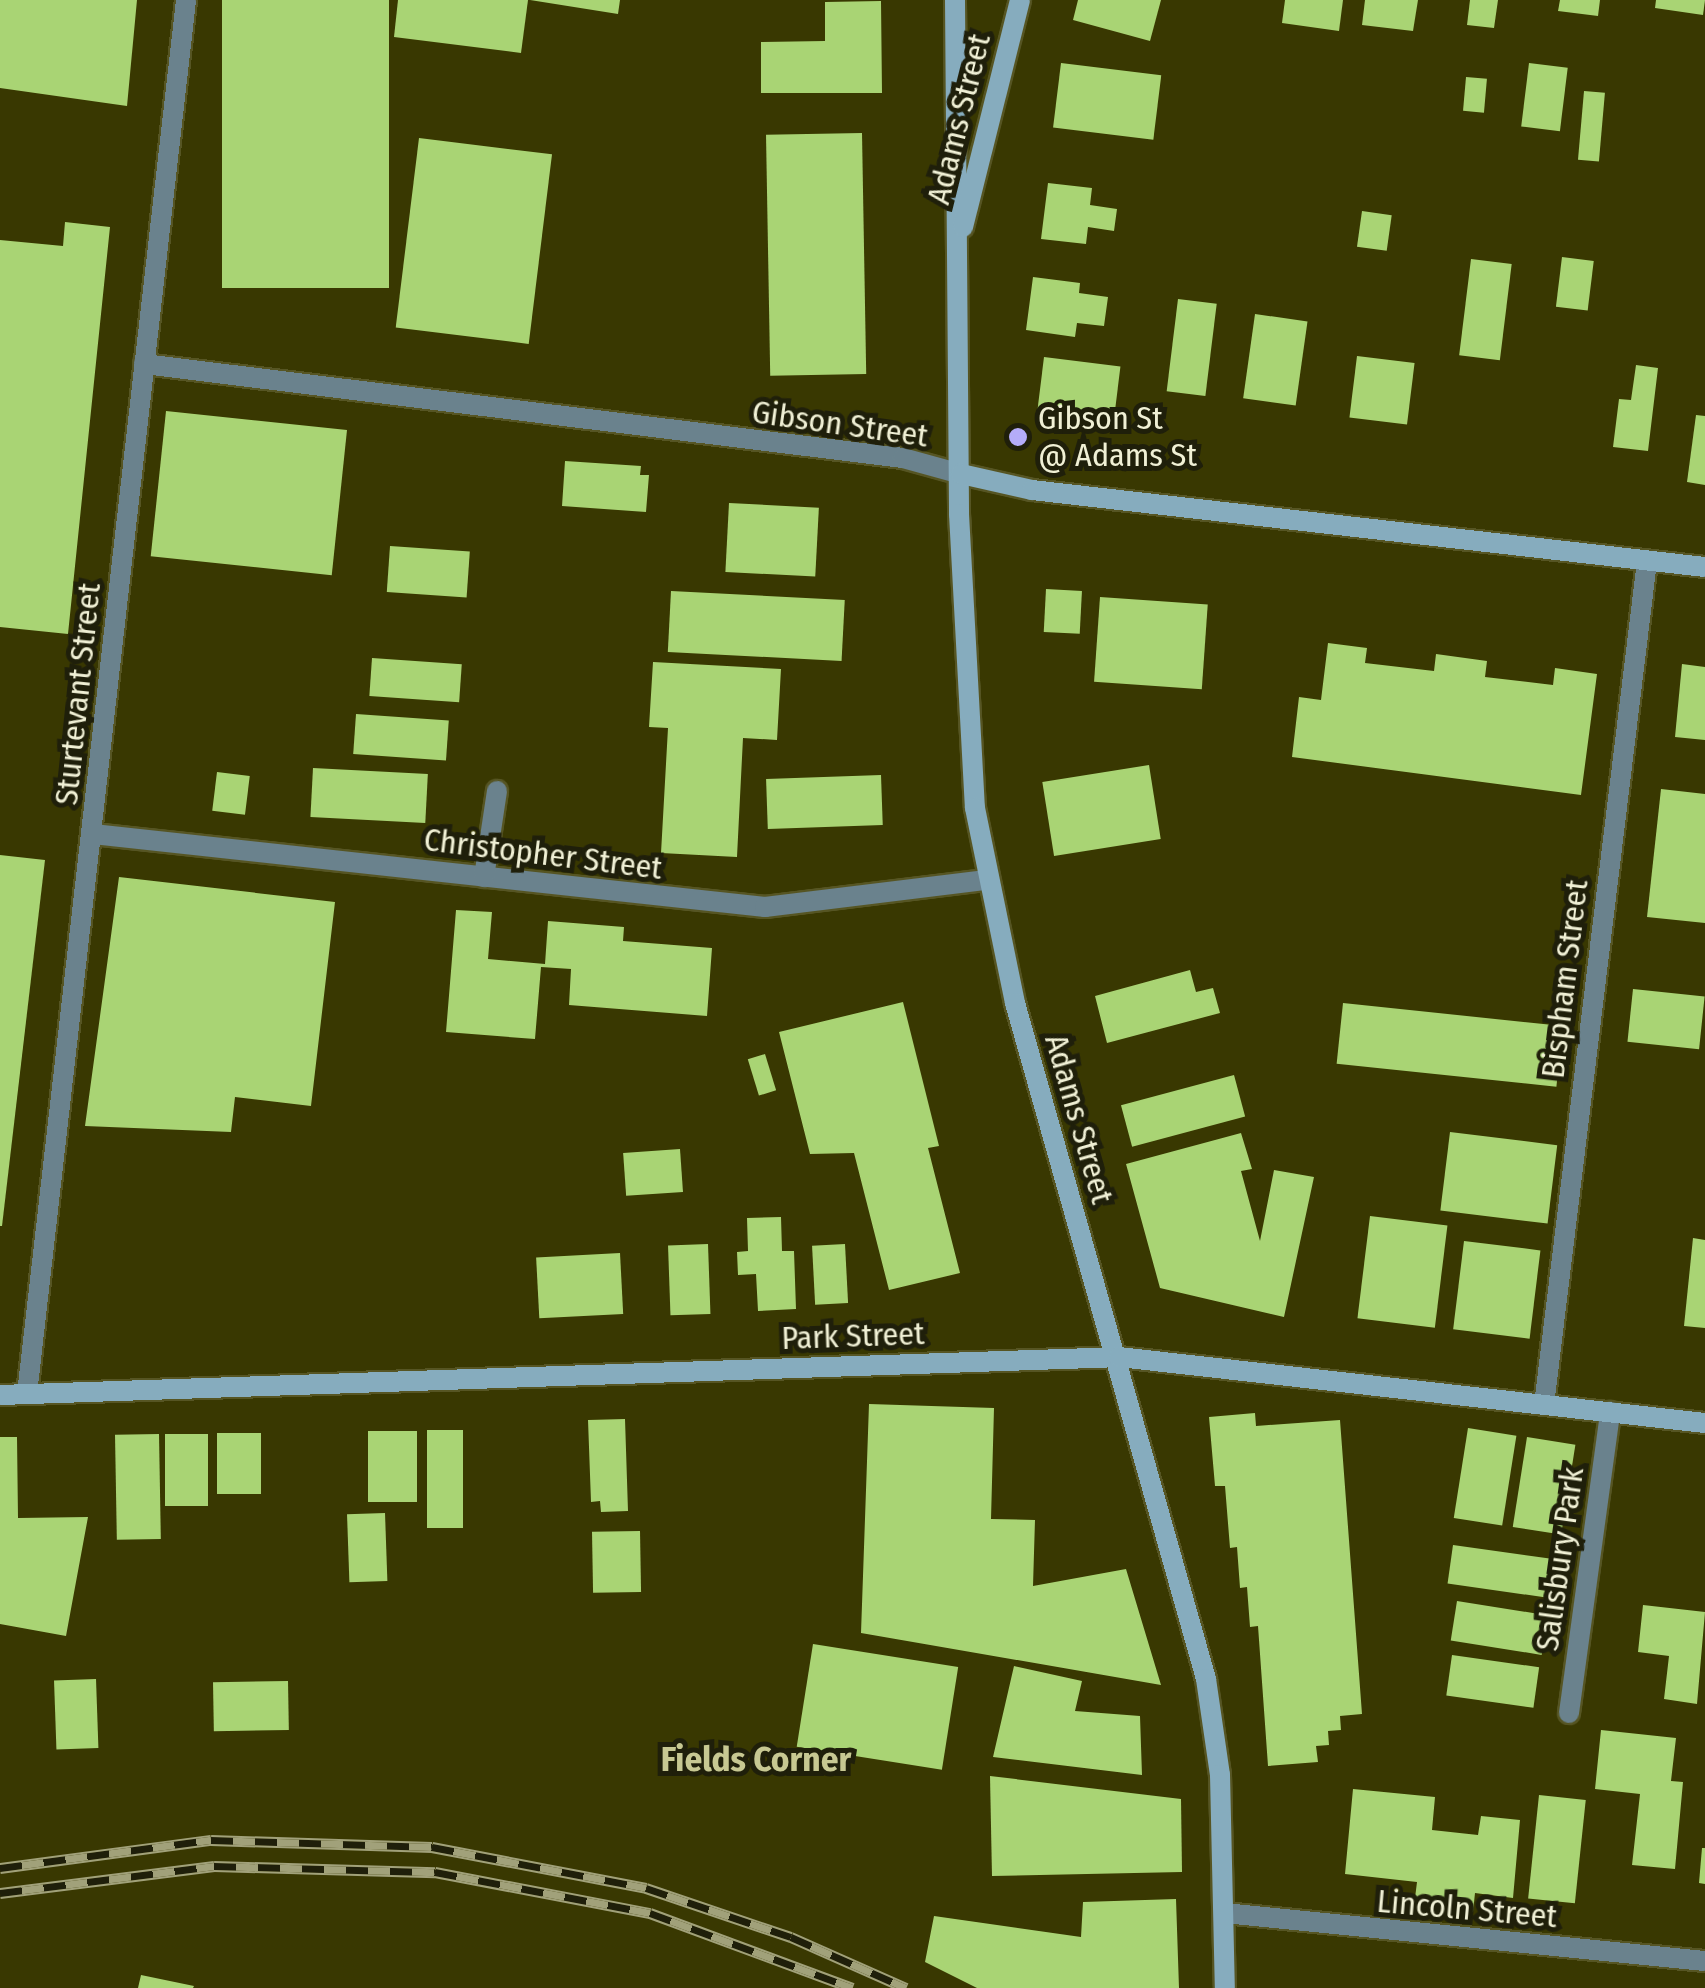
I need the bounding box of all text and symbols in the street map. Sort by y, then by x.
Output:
street label: Adams Street [919,30,999,208]
street label: Gibson Street [750,393,930,455]
place label: Gibson St @ Adams St [1038,400,1197,475]
marker: Gibson St @ Adams St [1007,426,1029,448]
street label: Sturtevant Street [47,581,109,807]
street label: Christopher Street [422,820,664,888]
street label: Bispham Street [1534,878,1596,1080]
street label: Adams Street [1037,1030,1121,1208]
street label: Park Street [781,1314,925,1358]
street label: Salisbury Park [1528,1465,1592,1653]
district label: Fields Corner [661,1738,851,1780]
street label: Lincoln Street [1375,1882,1559,1936]

